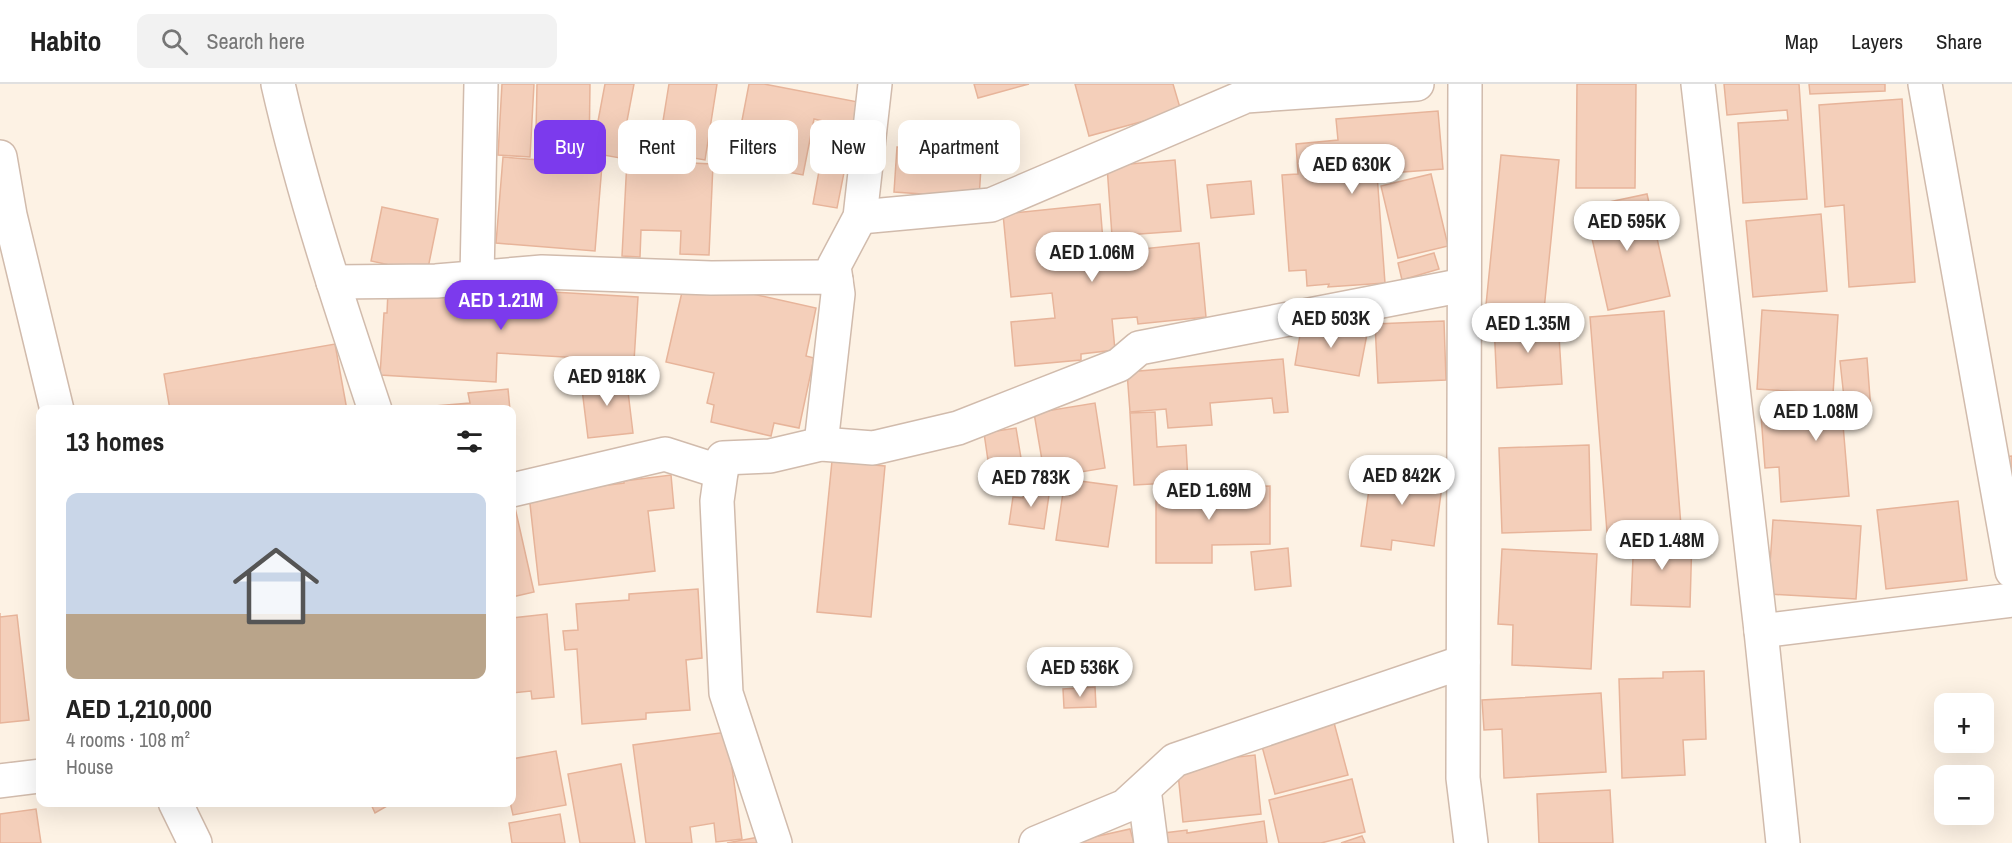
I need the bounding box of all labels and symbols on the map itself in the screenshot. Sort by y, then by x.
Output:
pin: AED 630K [1290,144,1414,195]
pin: AED 595K [1565,201,1689,252]
pin: AED 1.06M [1023,232,1161,283]
pin: AED 1.21M [432,280,570,331]
pin: AED 503K [1269,298,1393,349]
pin: AED 1.35M [1459,303,1597,354]
pin: AED 918K [545,356,669,407]
pin: AED 1.08M [1747,391,1885,442]
pin: AED 842K [1340,455,1464,506]
pin: AED 783K [969,457,1093,508]
pin: AED 1.69M [1140,470,1278,521]
pin: AED 1.48M [1593,520,1731,571]
pin: AED 536K [1018,647,1142,698]

